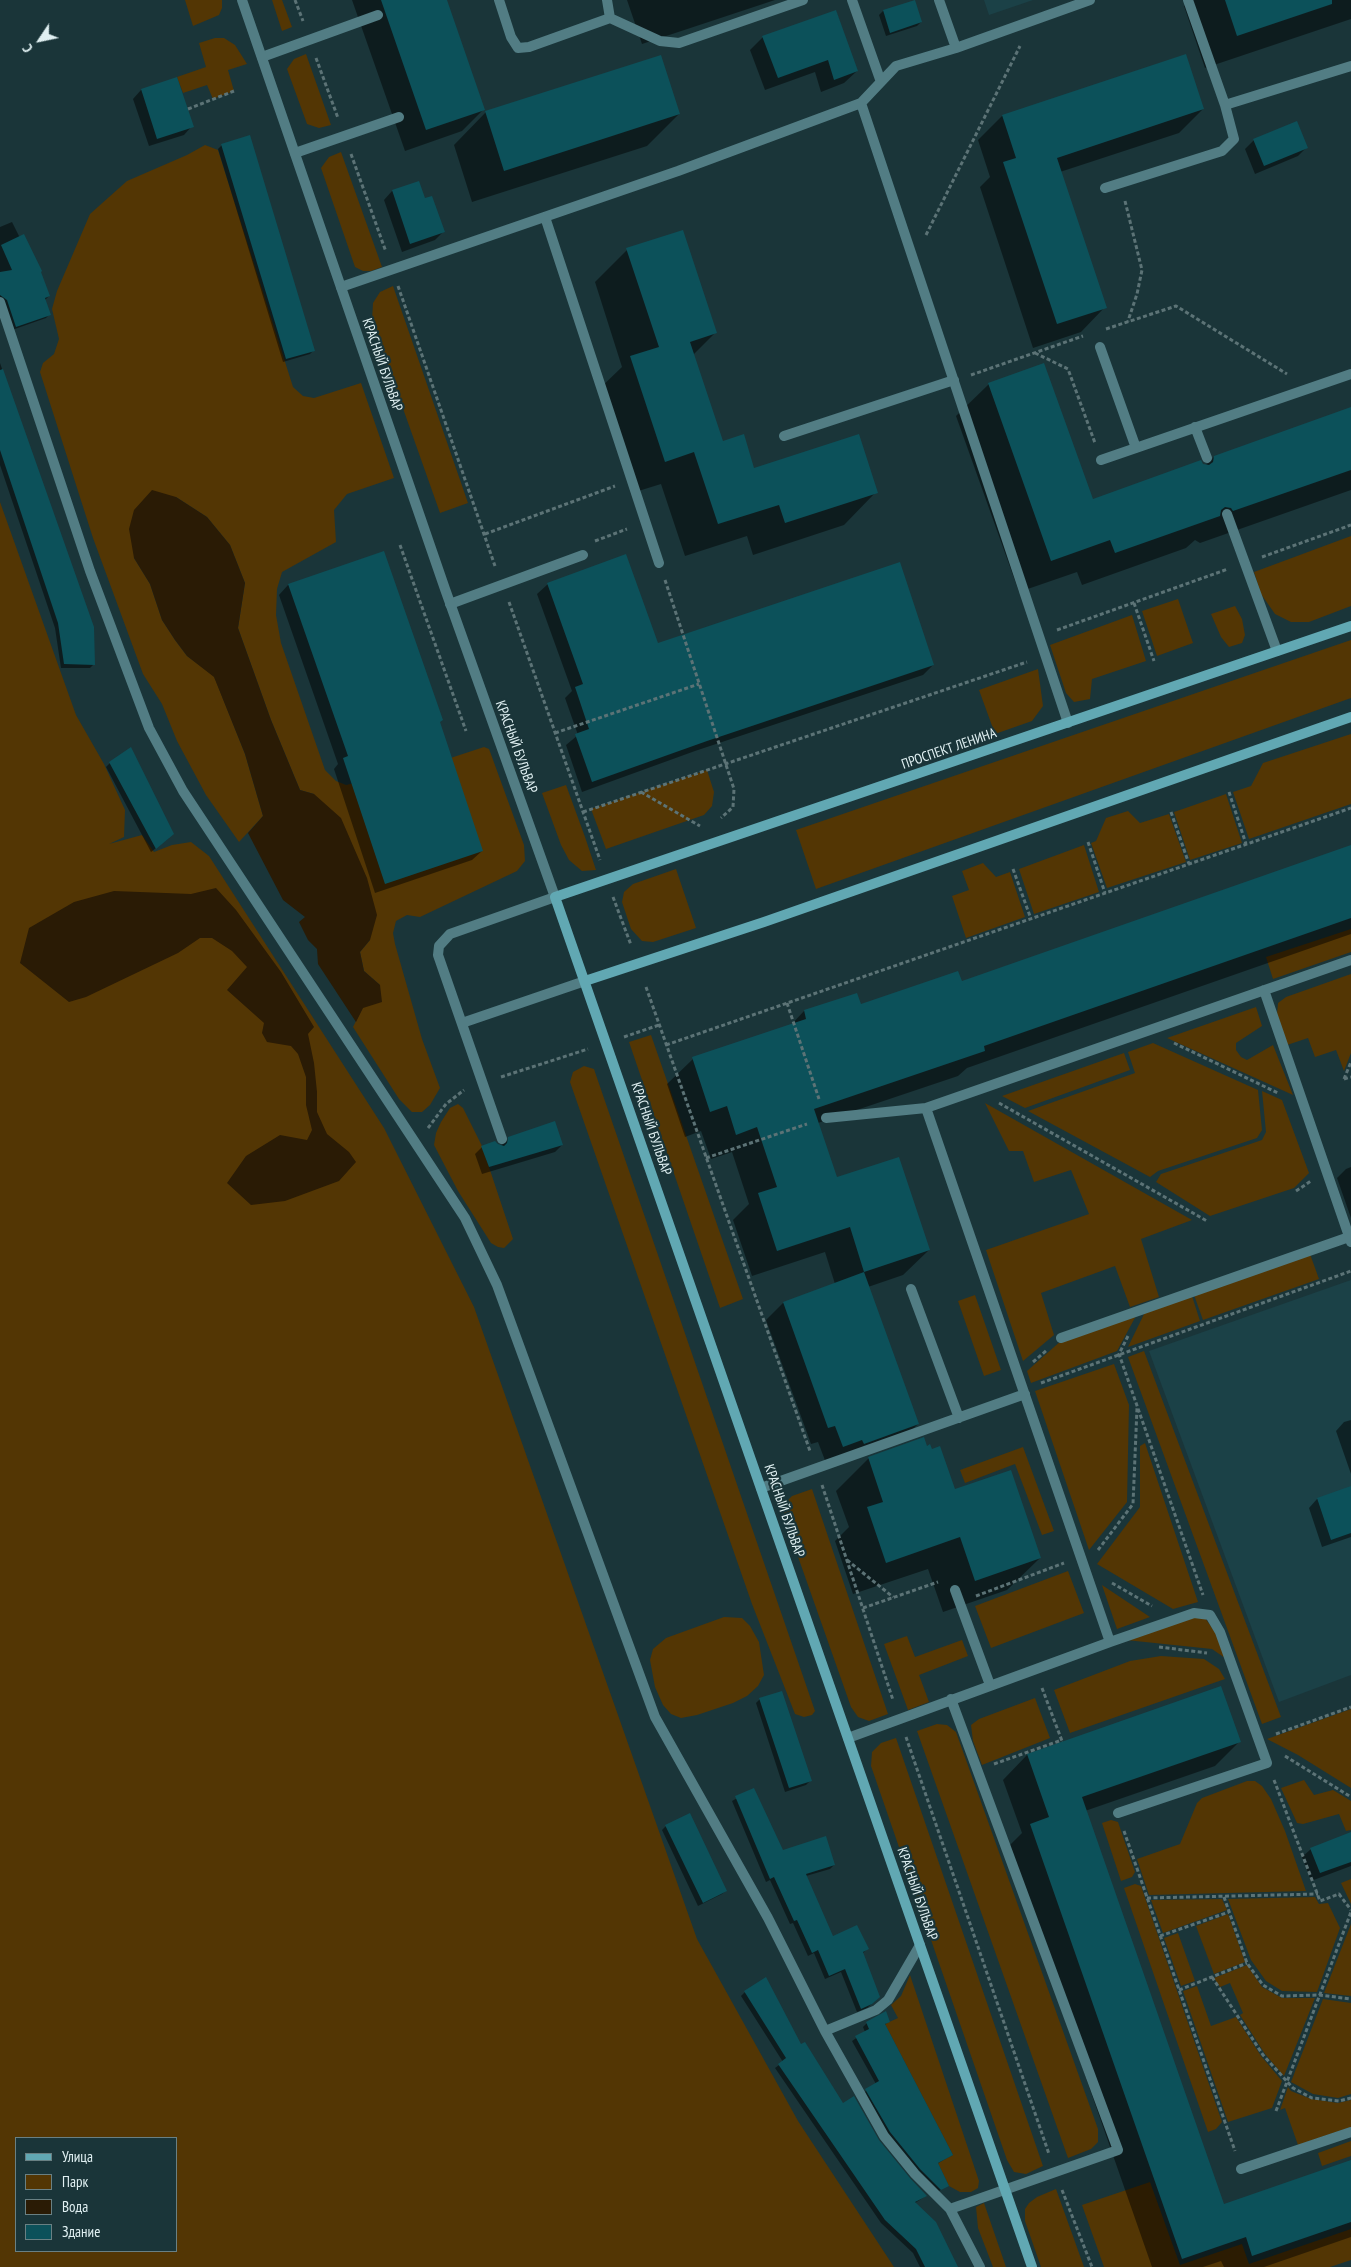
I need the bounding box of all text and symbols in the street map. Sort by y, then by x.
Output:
north arrow [15,15,65,65]
text: С [18,41,37,56]
street label: КРАСНЫЙ БУЛЬВАР [358,316,406,414]
street label: КРАСНЫЙ БУЛЬВАР [491,698,541,796]
street label: ПРОСПЕКТ ЛЕНИНА [899,725,999,773]
street label: КРАСНЫЙ БУЛЬВАР [627,1080,675,1178]
street label: КРАСНЫЙ БУЛЬВАР [760,1462,808,1560]
street label: КРАСНЫЙ БУЛЬВАР [893,1845,941,1943]
legend [15,2137,178,2252]
text: Улица [62,2147,93,2166]
text: Парк [62,2172,88,2191]
text: Вода [62,2197,88,2216]
text: Здание [62,2222,100,2241]

